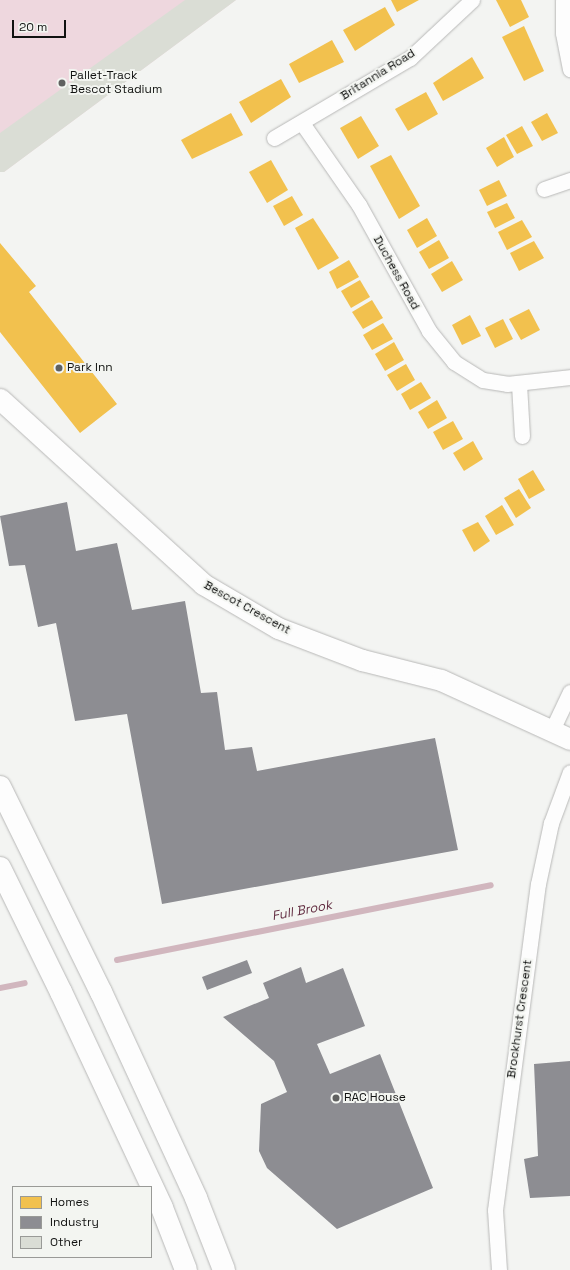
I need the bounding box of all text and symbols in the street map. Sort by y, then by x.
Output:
scale bar [14,12,68,38]
text: 20 m [19,19,47,35]
street label: Britannia Road [338,46,418,104]
place label: Pallet-Track Bescot Stadium [70,69,162,97]
marker: Pallet-Track Bescot Stadium [57,78,67,88]
street label: Duchess Road [370,234,422,312]
place label: Park Inn [67,361,113,375]
marker: Park Inn [54,363,64,373]
street label: Bescot Crescent [201,578,293,638]
water label: Full Brook [271,898,333,924]
street label: Brockhurst Crescent [505,959,535,1079]
place label: RAC House [344,1091,406,1105]
marker: RAC House [331,1093,341,1103]
legend [12,1186,152,1258]
text: Homes [50,1194,89,1210]
text: Industry [50,1214,99,1230]
text: Other [50,1234,83,1250]

